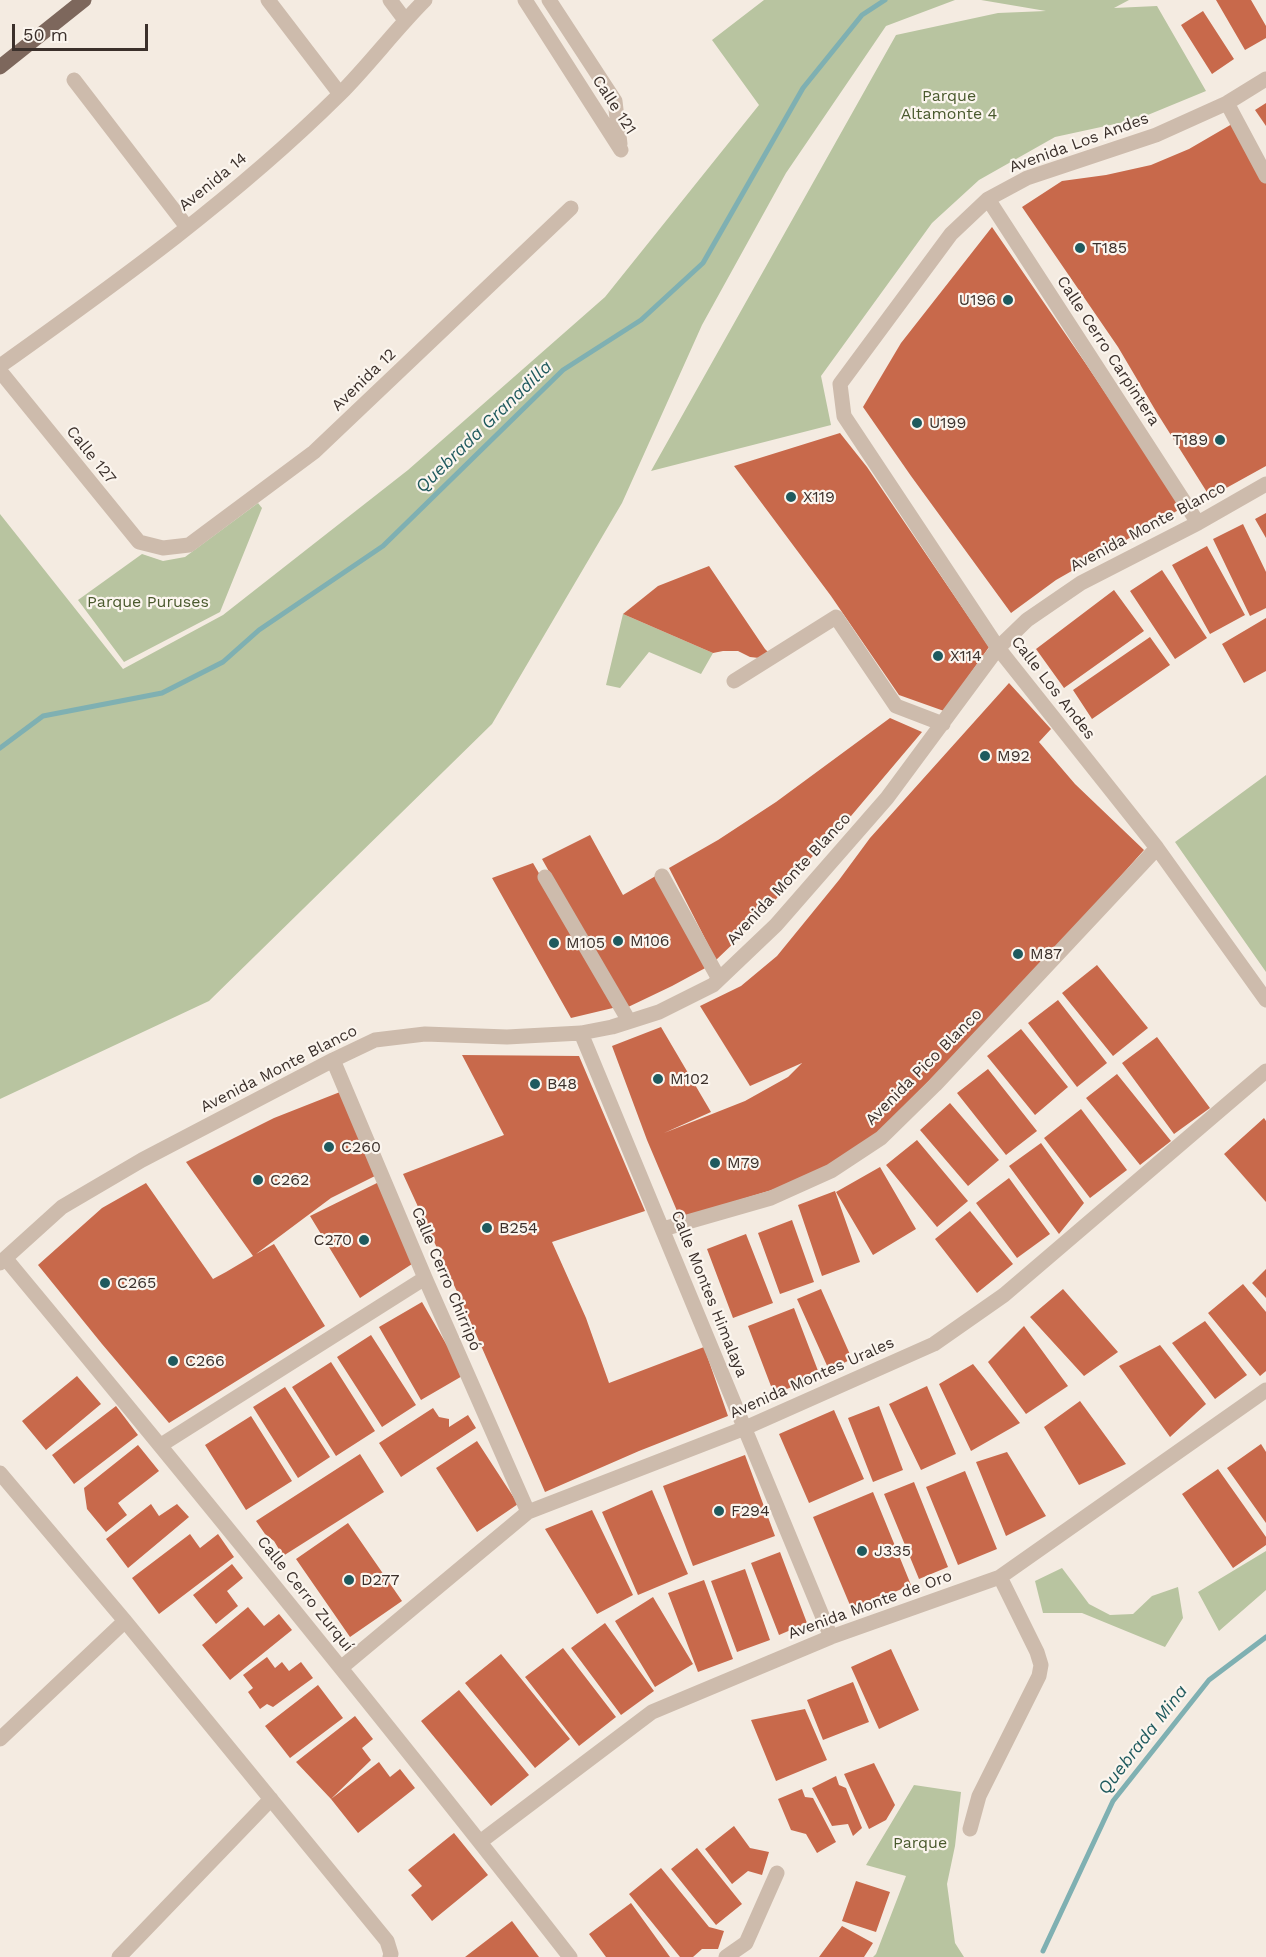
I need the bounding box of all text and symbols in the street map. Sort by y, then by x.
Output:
scale bar [15,12,152,50]
text: 50 m [23,24,68,45]
street label: Calle 121 [588,72,640,138]
park label: Parque Altamonte 4 [901,86,997,124]
street label: Avenida Los Andes [1007,109,1151,177]
street label: Avenida 14 [175,149,251,215]
place label: T185 [1092,238,1127,258]
marker: T185 [1073,241,1087,255]
street label: Calle Cerro Carpintera [1052,273,1164,429]
place label: U196 [959,290,996,310]
marker: U196 [1001,293,1015,307]
street label: Avenida 12 [328,345,400,415]
water label: Quebrada Granadilla [411,356,557,498]
place label: U199 [929,413,966,433]
marker: U199 [910,416,924,430]
street label: Calle 127 [62,422,120,488]
place label: T189 [1172,430,1208,450]
marker: T189 [1213,433,1227,447]
street label: Avenida Monte Blanco [1067,478,1229,576]
place label: X119 [803,487,835,507]
marker: X119 [784,490,798,504]
park label: Parque Puruses [87,592,209,612]
street label: Calle Los Andes [1007,633,1099,743]
place label: X114 [950,646,982,666]
marker: X114 [931,649,945,663]
place label: M92 [997,746,1030,766]
marker: M92 [978,749,992,763]
street label: Avenida Monte Blanco [723,809,855,949]
place label: M106 [630,931,670,951]
place label: M105 [566,933,605,953]
marker: M106 [611,934,625,948]
marker: M105 [547,936,561,950]
place label: M87 [1030,944,1062,964]
marker: M87 [1011,947,1025,961]
street label: Avenida Pico Blanco [862,1005,986,1129]
street label: Avenida Monte Blanco [197,1021,361,1117]
place label: M102 [670,1069,709,1089]
marker: M102 [651,1072,665,1086]
place label: B48 [547,1074,577,1094]
marker: B48 [528,1077,542,1091]
place label: C260 [341,1137,381,1157]
marker: C260 [322,1140,336,1154]
place label: M79 [727,1153,760,1173]
marker: M79 [708,1156,722,1170]
place label: C262 [270,1170,309,1190]
marker: C262 [251,1173,265,1187]
street label: Calle Cerro Chirripó [407,1204,485,1354]
street label: Calle Montes Himalaya [667,1208,751,1380]
place label: B254 [499,1218,538,1238]
marker: B254 [480,1221,494,1235]
place label: C270 [313,1230,352,1250]
marker: C270 [357,1233,371,1247]
place label: C265 [117,1273,156,1293]
marker: C265 [98,1276,112,1290]
street label: Avenida Montes Urales [727,1333,897,1423]
place label: C266 [185,1351,225,1371]
marker: C266 [166,1354,180,1368]
place label: F294 [731,1501,770,1521]
marker: F294 [712,1504,726,1518]
street label: Calle Cerro Zurquí [253,1533,357,1655]
place label: J335 [874,1541,911,1561]
marker: J335 [855,1544,869,1558]
street label: Avenida Monte de Oro [785,1566,955,1644]
place label: D277 [361,1570,399,1590]
marker: D277 [342,1573,356,1587]
water label: Quebrada Mina [1094,1681,1192,1799]
park label: Parque [893,1833,947,1853]

